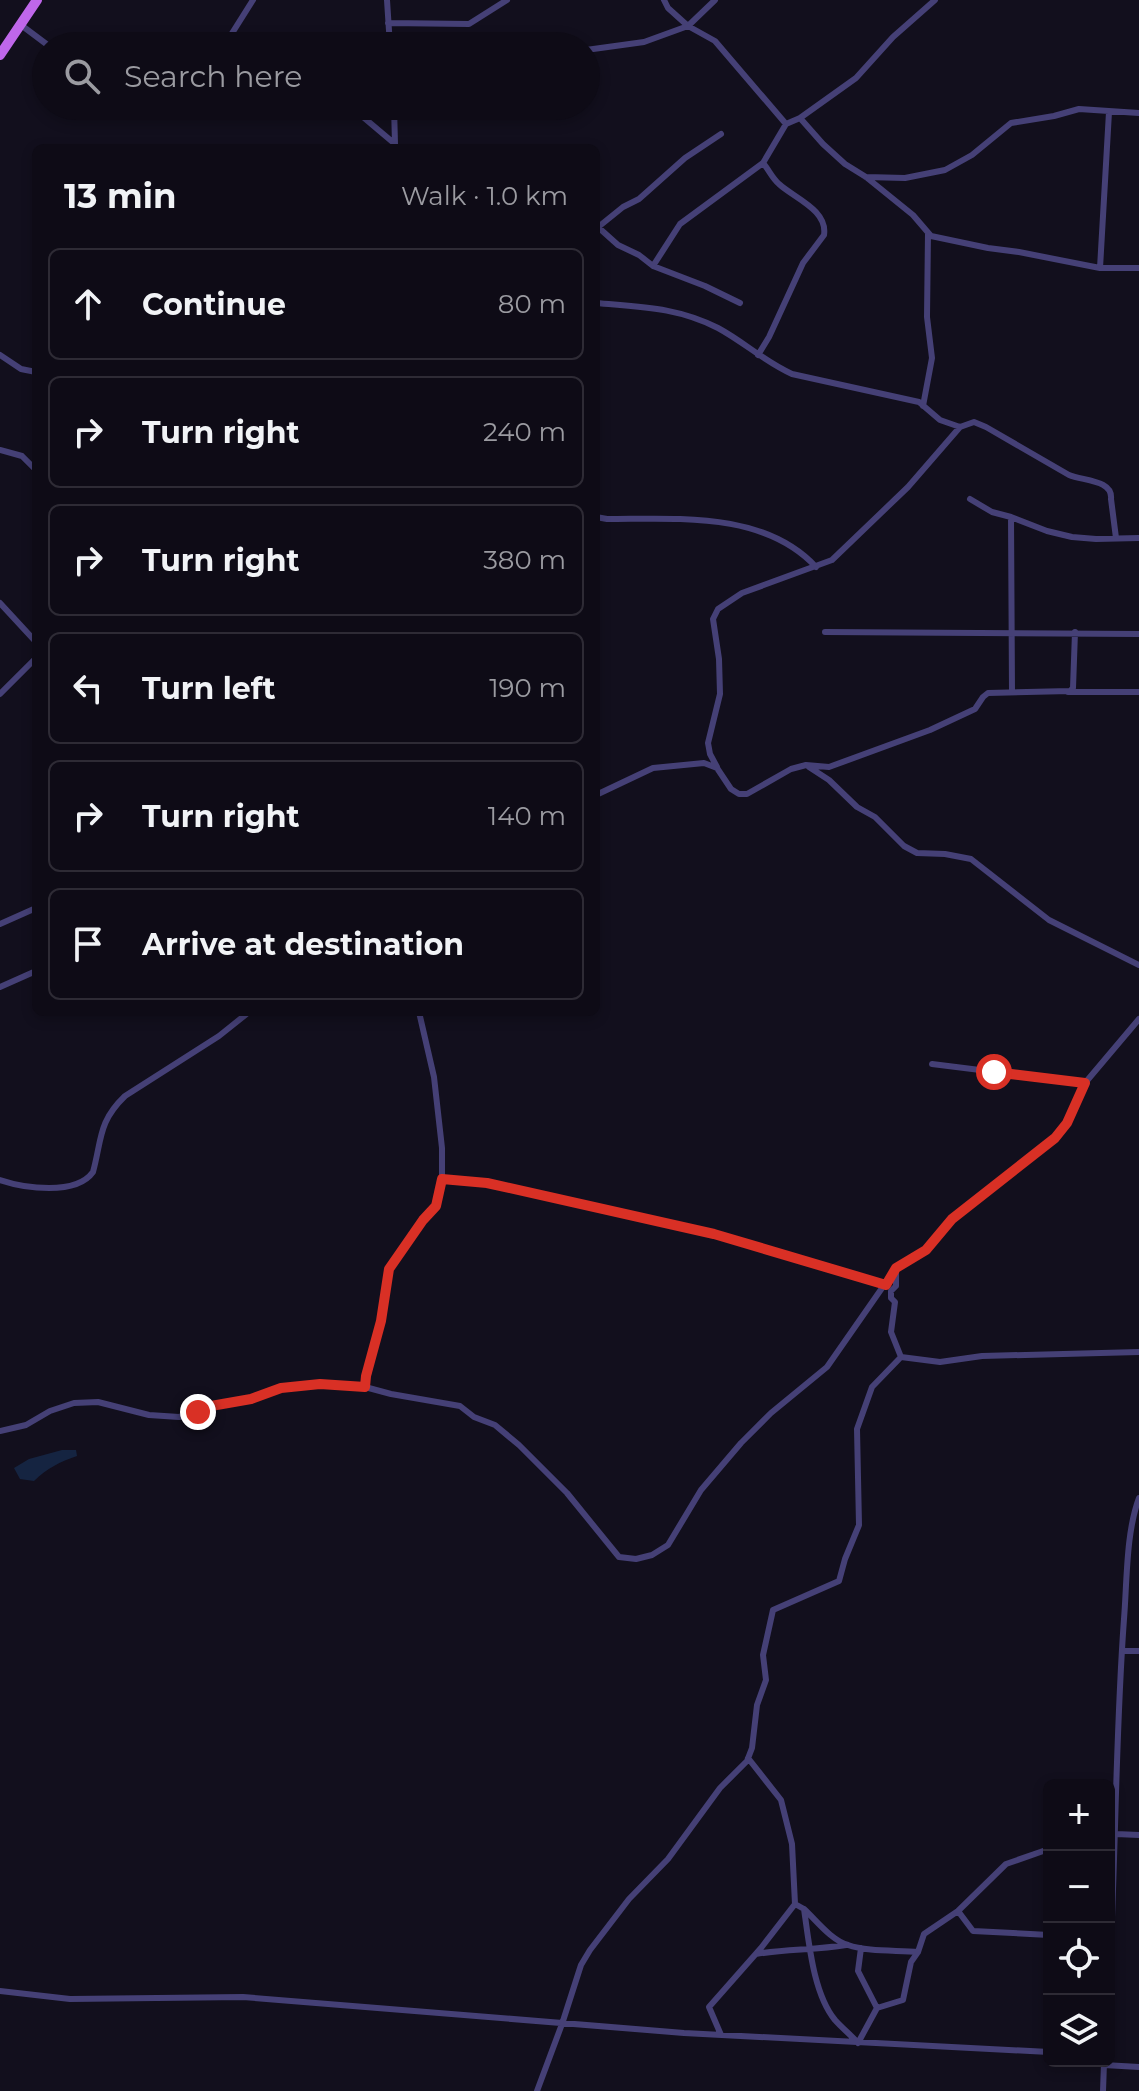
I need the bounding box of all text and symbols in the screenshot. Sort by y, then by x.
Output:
search box [32,32,600,120]
icon: search [60,54,104,98]
text: Search here [124,58,302,95]
text: 13 min [64,175,176,217]
text: Walk · 1.0 km [401,180,568,212]
icon: ahead [66,282,110,326]
text: Continue [142,286,286,323]
text: 80 m [498,288,566,320]
icon: right [66,410,110,454]
text: Turn right [142,414,299,451]
text: 240 m [483,416,566,448]
icon: right [66,538,110,582]
text: Turn right [142,542,299,579]
text: 380 m [483,544,566,576]
icon: left [66,666,110,710]
text: Turn left [142,670,275,707]
text: 190 m [489,672,566,704]
icon: right [66,794,110,838]
text: Turn right [142,798,299,835]
text: 140 m [488,800,566,832]
icon: arrive [66,922,110,966]
text: Arrive at destination [142,926,464,963]
route start [976,1054,1012,1090]
route end [180,1394,216,1430]
map controls [1043,1779,1115,2067]
button: + [1043,1779,1115,1851]
button: − [1043,1851,1115,1923]
button: locate [1043,1923,1115,1995]
button: layers [1043,1995,1115,2067]

